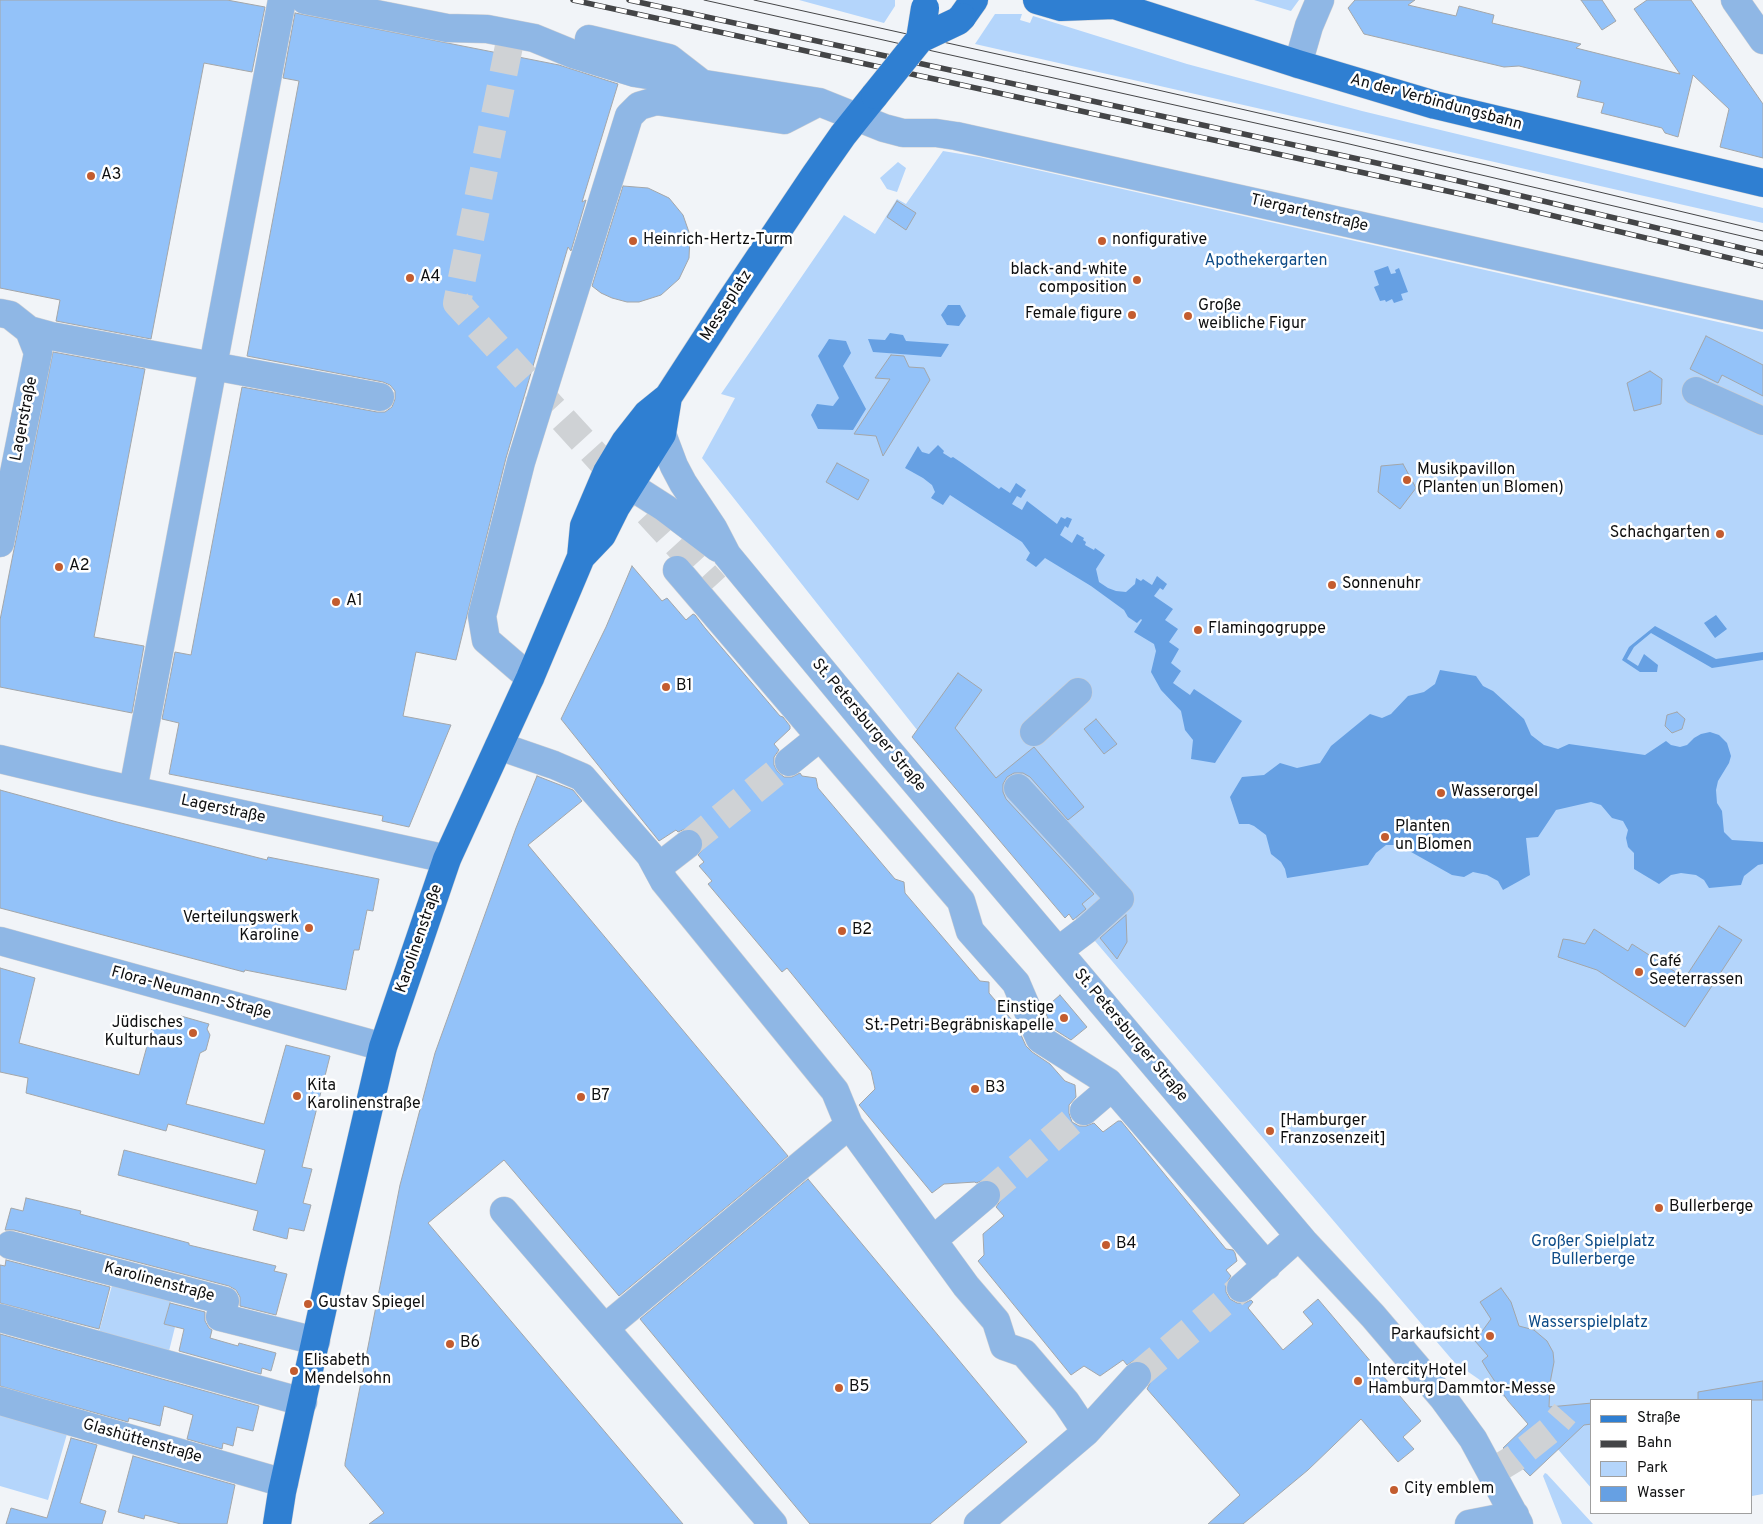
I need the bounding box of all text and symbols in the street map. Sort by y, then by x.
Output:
street label: An der Verbindungsbahn [1348,71,1524,135]
place label: A3 [101,166,121,186]
marker: A3 [85,170,97,182]
street label: Tiergartenstraße [1248,191,1370,237]
place label: Heinrich-Hertz-Turm [643,231,793,251]
place label: nonfigurative [1112,231,1207,251]
marker: Heinrich-Hertz-Turm [627,235,639,247]
marker: nonfigurative [1096,235,1108,247]
park label: Apothekergarten [1205,252,1327,272]
place label: black-and-white composition [1010,261,1127,299]
street label: Messeplatz [697,267,757,345]
place label: A4 [420,268,440,288]
marker: A4 [404,272,416,284]
marker: black-and-white composition [1131,274,1143,286]
place label: Große weibliche Figur [1198,297,1306,335]
place label: Female figure [1025,305,1122,325]
marker: Female figure [1126,309,1138,321]
marker: Große weibliche Figur [1182,310,1194,322]
street label: Lagerstraße [7,375,43,463]
place label: Musikpavillon (Planten un Blomen) [1417,461,1564,499]
marker: Musikpavillon (Planten un Blomen) [1401,474,1413,486]
place label: Schachgarten [1610,524,1710,544]
marker: Schachgarten [1714,528,1726,540]
place label: A2 [69,557,90,577]
marker: A2 [53,561,65,573]
place label: Sonnenuhr [1342,575,1421,595]
marker: Sonnenuhr [1326,579,1338,591]
place label: A1 [346,592,363,612]
marker: A1 [330,596,342,608]
place label: Flamingogruppe [1208,620,1326,640]
marker: Flamingogruppe [1192,624,1204,636]
street label: St. Petersburger Straße [807,656,929,796]
place label: B1 [676,677,692,697]
marker: B1 [660,681,672,693]
place label: Wasserorgel [1451,783,1538,803]
marker: Wasserorgel [1435,787,1447,799]
street label: Lagerstraße [179,792,267,828]
place label: Planten un Blomen [1395,818,1472,856]
marker: Planten un Blomen [1379,831,1391,843]
street label: Karolinenstraße [392,882,448,996]
place label: Verteilungswerk Karoline [183,909,299,947]
place label: B2 [852,921,872,941]
marker: Verteilungswerk Karoline [303,922,315,934]
marker: B2 [836,925,848,937]
place label: Café Seeterrassen [1649,953,1743,991]
street label: Flora-Neumann-Straße [109,963,273,1025]
street label: St. Petersburger Straße [1069,966,1191,1106]
marker: Café Seeterrassen [1633,966,1645,978]
place label: Einstige St.-Petri-Begräbniskapelle [865,999,1054,1037]
marker: Einstige St.-Petri-Begräbniskapelle [1058,1012,1070,1024]
place label: Jüdisches Kulturhaus [104,1014,183,1052]
marker: Jüdisches Kulturhaus [187,1027,199,1039]
place label: Kita Karolinenstraße [307,1077,420,1115]
place label: B3 [985,1079,1005,1099]
marker: B3 [969,1083,981,1095]
place label: B7 [591,1087,610,1107]
marker: Kita Karolinenstraße [291,1090,303,1102]
marker: B7 [575,1091,587,1103]
place label: [Hamburger Franzosenzeit] [1280,1112,1386,1150]
marker: [Hamburger Franzosenzeit] [1264,1125,1276,1137]
place label: Bullerberge [1669,1198,1753,1218]
marker: Bullerberge [1653,1202,1665,1214]
park label: Großer Spielplatz Bullerberge [1531,1233,1655,1271]
place label: B4 [1116,1235,1136,1255]
marker: B4 [1100,1239,1112,1251]
street label: Karolinenstraße [102,1259,216,1307]
place label: Gustav Spiegel [318,1294,425,1314]
marker: Gustav Spiegel [302,1298,314,1310]
park label: Wasserspielplatz [1528,1314,1648,1334]
place label: Parkaufsicht [1391,1326,1480,1346]
marker: Parkaufsicht [1484,1330,1496,1342]
place label: B6 [460,1334,480,1354]
marker: B6 [444,1338,456,1350]
place label: Elisabeth Mendelsohn [304,1352,391,1390]
place label: IntercityHotel Hamburg Dammtor-Messe [1368,1362,1556,1400]
marker: Elisabeth Mendelsohn [288,1365,300,1377]
marker: IntercityHotel Hamburg Dammtor-Messe [1352,1375,1364,1387]
place label: B5 [849,1378,869,1398]
marker: B5 [833,1382,845,1394]
legend [1590,1399,1753,1514]
text: Straße [1637,1409,1681,1428]
street label: Glashüttenstraße [80,1416,204,1468]
text: Bahn [1637,1434,1672,1453]
text: Park [1637,1459,1668,1478]
place label: City emblem [1404,1480,1494,1500]
marker: City emblem [1388,1484,1400,1496]
text: Wasser [1637,1484,1685,1503]

